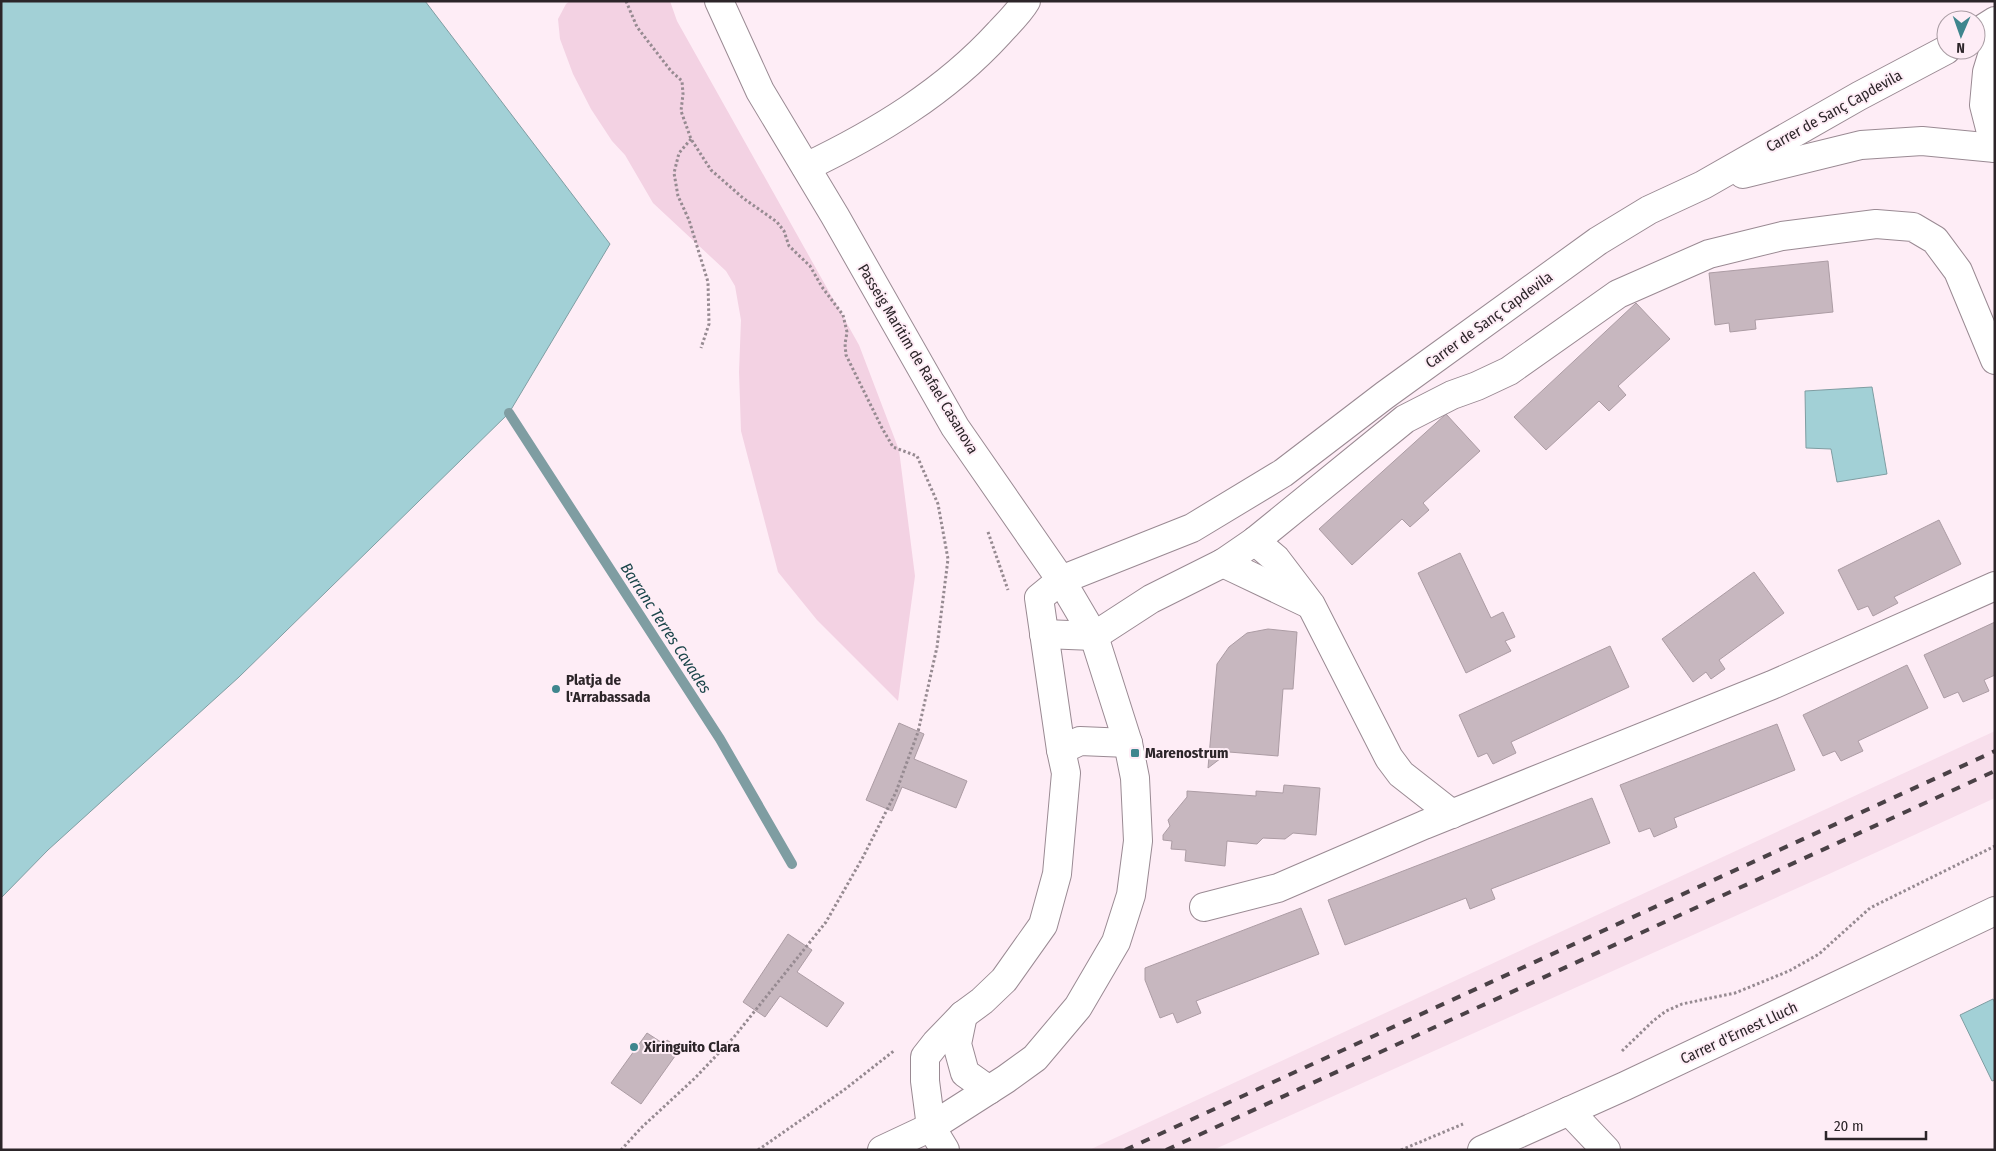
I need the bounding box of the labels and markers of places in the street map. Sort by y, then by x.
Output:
place label: Platja de l'Arrabassada [566,671,651,706]
marker: Platja de l'Arrabassada [550,683,562,695]
place label: Marenostrum [1145,744,1228,762]
marker: Marenostrum [1129,747,1141,759]
place label: Xiringuito Clara [643,1038,740,1056]
marker: Xiringuito Clara [628,1041,640,1053]

